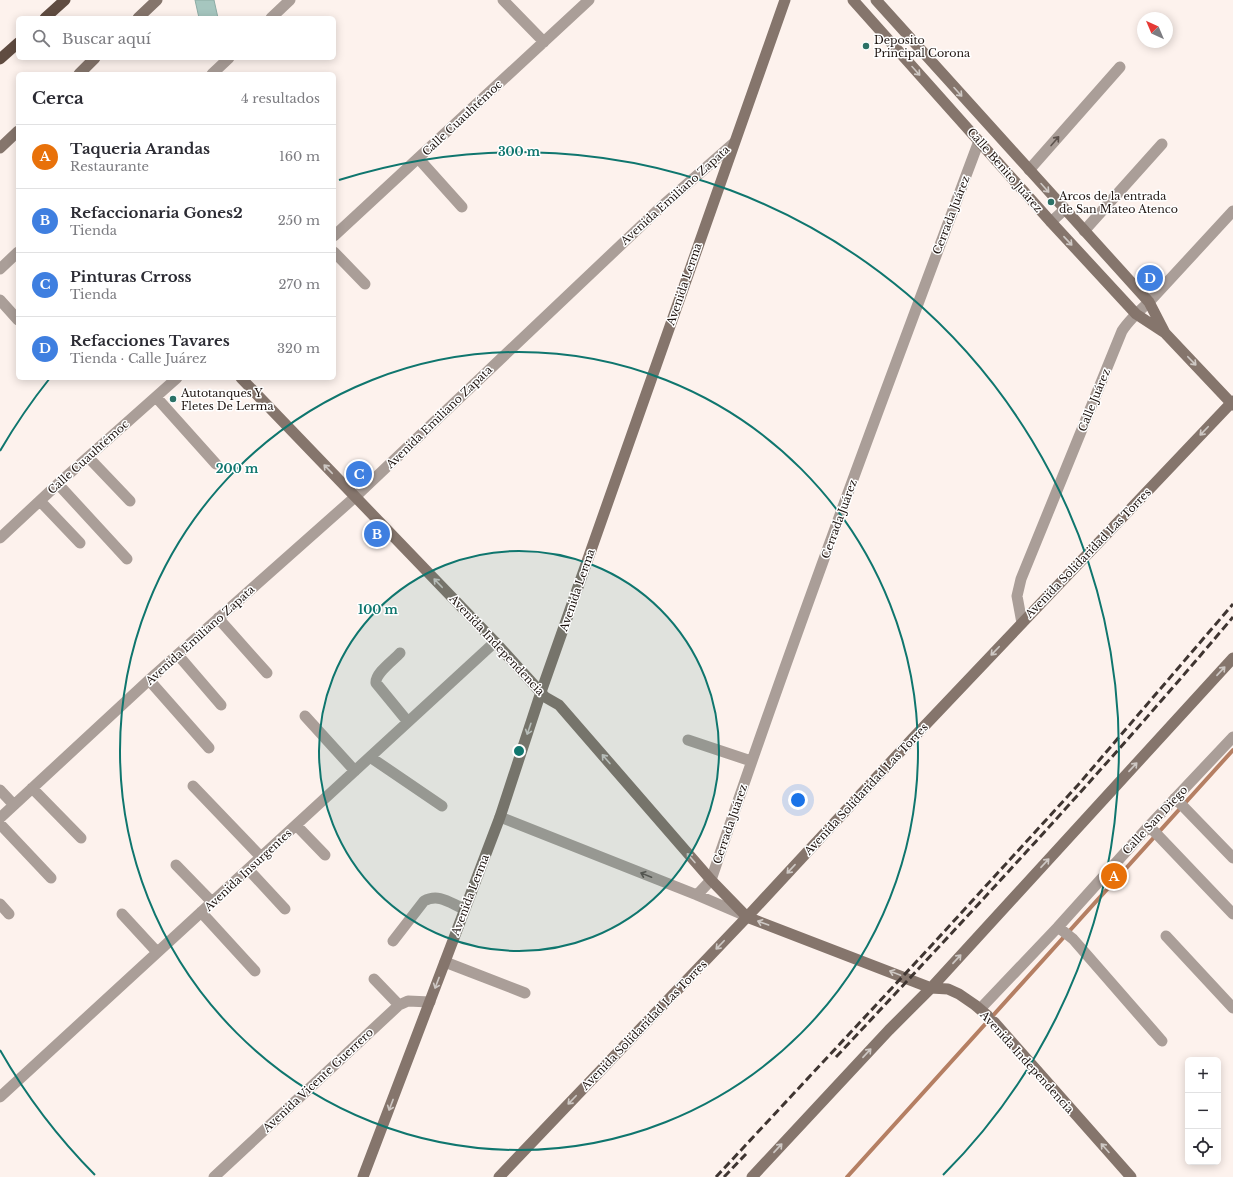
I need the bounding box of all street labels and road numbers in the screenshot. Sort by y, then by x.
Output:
street label: Calle Cuauhtémoc [419,77,505,159]
street label: Calle Benito Juárez [965,125,1045,215]
street label: Avenida Emiliano Zapata [617,142,733,248]
street label: Cerrada Juárez [930,174,972,256]
street label: Avenida Lerma [663,240,705,328]
street label: Avenida Emiliano Zapata [382,362,496,472]
street label: Calle Juárez [1075,366,1113,434]
street label: Calle Cuauhtémoc [45,417,131,497]
street label: Cerrada Juárez [818,477,860,561]
street label: Avenida Solidaridad Las Torres [1021,485,1154,622]
street label: Avenida Lerma [556,546,598,634]
street label: Avenida Emiliano Zapata [142,582,258,688]
street label: Avenida Independencia [446,591,548,699]
street label: Avenida Solidaridad Las Torres [800,720,931,859]
street label: Cerrada Juárez [710,782,750,866]
street label: Calle San Diego [1120,783,1190,857]
street label: Avenida Insurgentes [201,826,295,915]
street label: Avenida Lerma [448,852,492,939]
street label: Avenida Solidaridad Las Torres [577,957,710,1094]
street label: Avenida Independencia [977,1007,1077,1117]
street label: Avenida Vicente Guerrero [259,1025,376,1136]

